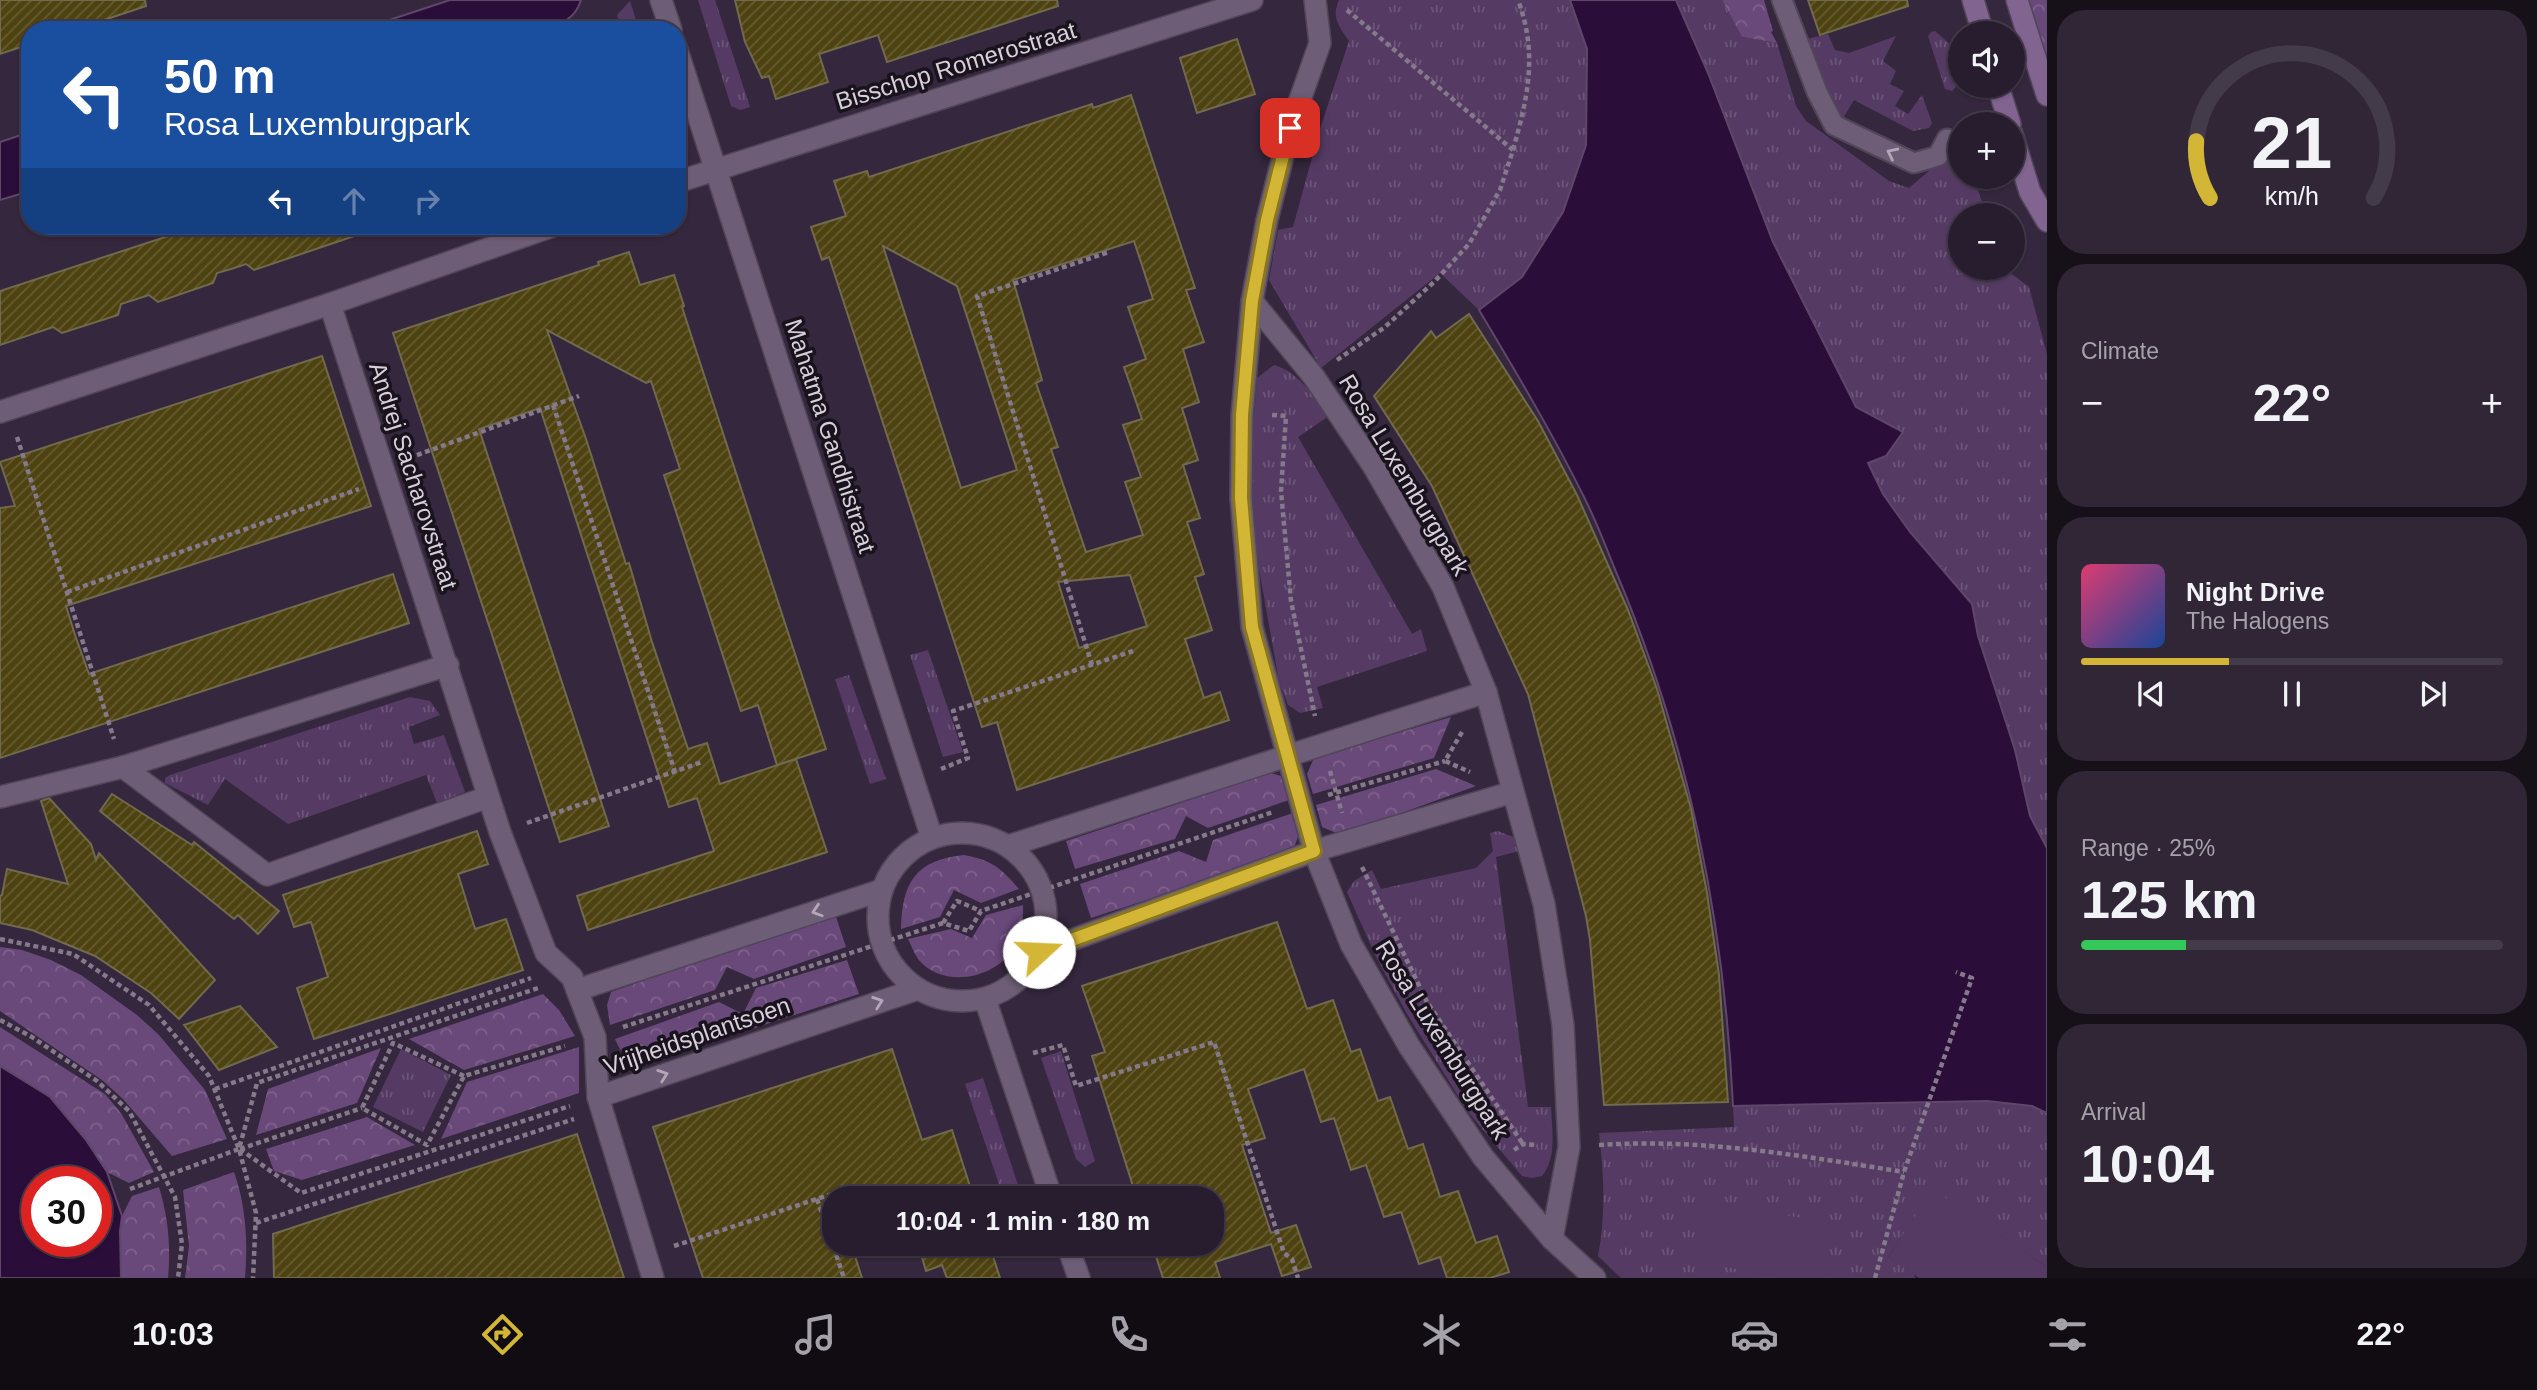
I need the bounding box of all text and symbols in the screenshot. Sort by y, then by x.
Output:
street label: Bisschop Romerostraat [833,16,1079,115]
map controls [1948,21,2025,280]
button: sound [1948,21,2025,98]
icon: left [49,49,140,140]
text: 50 m [164,49,276,103]
pin [1260,98,1320,158]
text: 21 [2252,102,2332,183]
text: Rosa Luxemburgpark [164,106,470,142]
icon: arrive [1271,109,1309,147]
button: + [1948,112,2025,189]
one-way arrow [1887,147,1899,161]
icon: left [262,182,300,220]
icon: ahead [335,182,373,220]
icon: right [408,182,446,220]
text: km/h [2265,182,2319,210]
button: − [1948,203,2025,280]
street label: Mahatma Gandhistraat [780,316,881,556]
text: Climate [2081,338,2159,364]
street label: Andrej Sacharovstraat [364,359,463,593]
street label: Rosa Luxemburgpark [1334,369,1476,581]
text: 22° [2253,374,2331,432]
text: − [2081,382,2103,424]
text: + [2481,382,2503,424]
text: Night Drive [2186,577,2325,607]
text: The Halogens [2186,608,2329,634]
icon: previous [2132,675,2170,713]
icon: pause [2273,675,2311,713]
icon: next [2414,675,2452,713]
text: Range · 25% [2081,835,2215,861]
text: 125 km [2081,871,2257,929]
one-way arrow [811,903,823,917]
position arrow [1002,915,1076,989]
street label: Rosa Luxemburgpark [1370,935,1515,1145]
street label: Vrijheidsplantsoen [600,991,794,1080]
one-way arrow [872,996,884,1010]
one-way arrow [656,1069,668,1083]
text: Arrival [2081,1099,2146,1125]
text: 10:04 [2081,1135,2214,1193]
speed limit sign: 30 [21,1166,112,1257]
text: 10:04 · 1 min · 180 m [896,1206,1150,1236]
icon: directions [478,1310,527,1359]
icon: music [791,1310,840,1359]
icon: phone [1104,1310,1153,1359]
icon: climate [1417,1310,1466,1359]
icon: car [1730,1310,1779,1359]
icon: filters [2043,1310,2092,1359]
text: 10:03 [132,1316,214,1352]
text: 22° [2357,1316,2405,1352]

